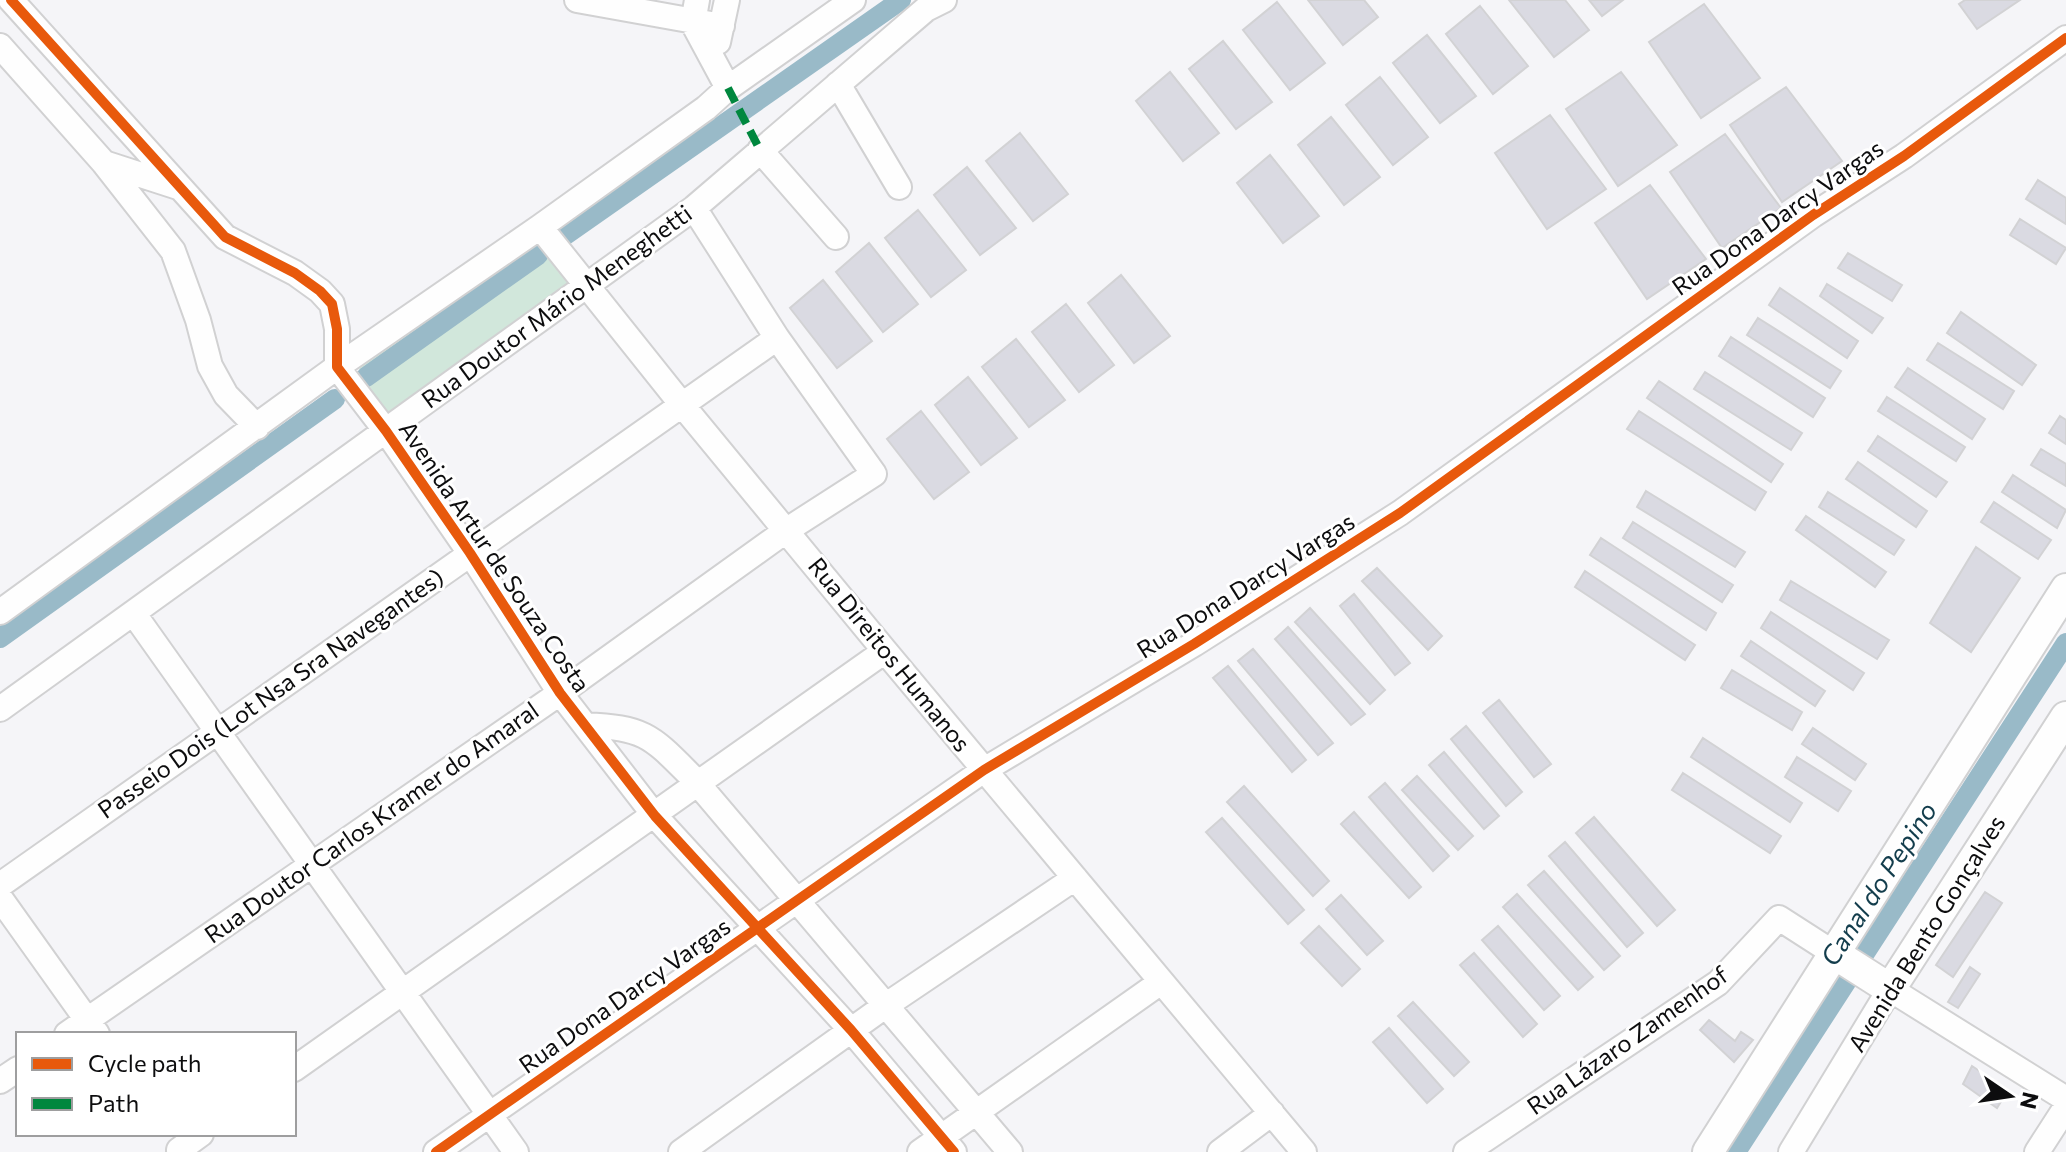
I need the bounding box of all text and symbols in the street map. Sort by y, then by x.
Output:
street label: Rua Dona Darcy Vargas [1666,133,1888,301]
street label: Rua Doutor Mário Meneghetti [415,198,697,414]
street label: Avenida Artur de Souza Costa [394,415,597,697]
street label: Rua Dona Darcy Vargas [1131,506,1359,664]
street label: Rua Direitos Humanos [803,551,977,757]
street label: Passeio Dois (Lot Nsa Sra Navegantes) [92,562,449,824]
street label: Rua Doutor Carlos Kramer do Amaral [199,695,544,949]
water label: Canal do Pepino [1813,795,1942,971]
street label: Avenida Bento Gonçalves [1841,810,2010,1057]
street label: Rua Dona Darcy Vargas [513,911,735,1079]
street label: Rua Lázaro Zamenhof [1521,959,1734,1120]
legend [16,1032,296,1136]
text: Cycle path [88,1048,202,1077]
north arrow [1970,1056,2050,1136]
text: Path [88,1088,139,1117]
text: N [2015,1090,2045,1112]

